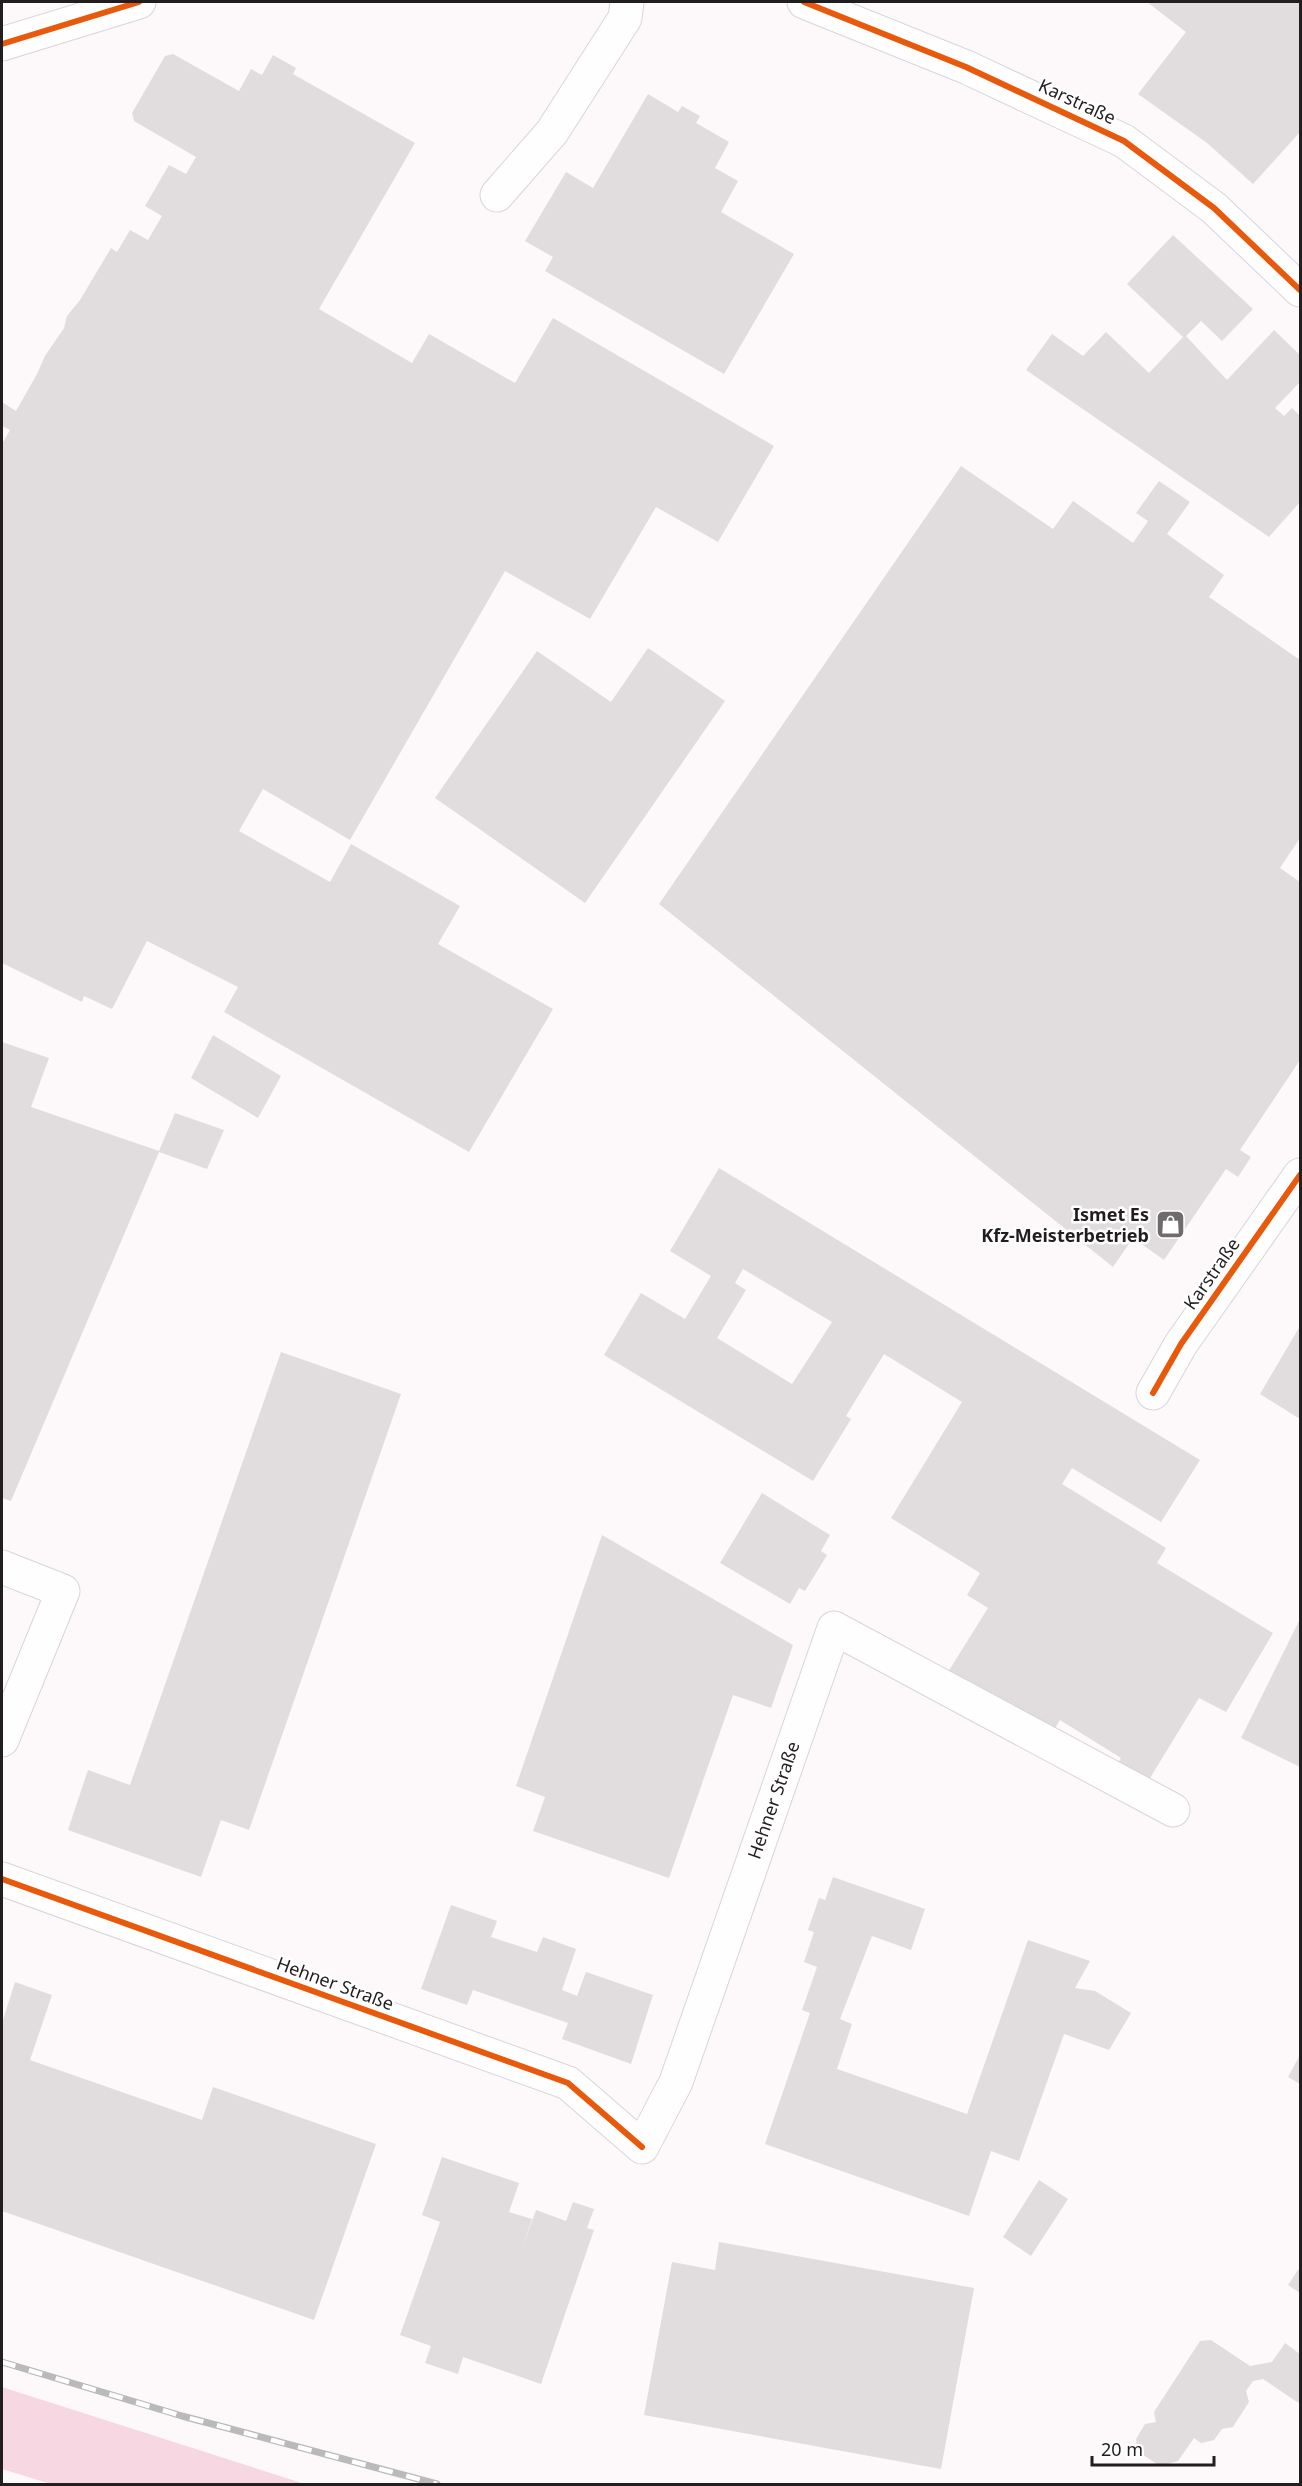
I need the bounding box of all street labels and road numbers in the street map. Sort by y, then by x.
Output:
street label: Karstraße [1035,73,1120,129]
street label: Karstraße [1178,1233,1245,1314]
street label: Hehner Straße [741,1738,805,1862]
street label: Hehner Straße [273,1951,397,2015]

